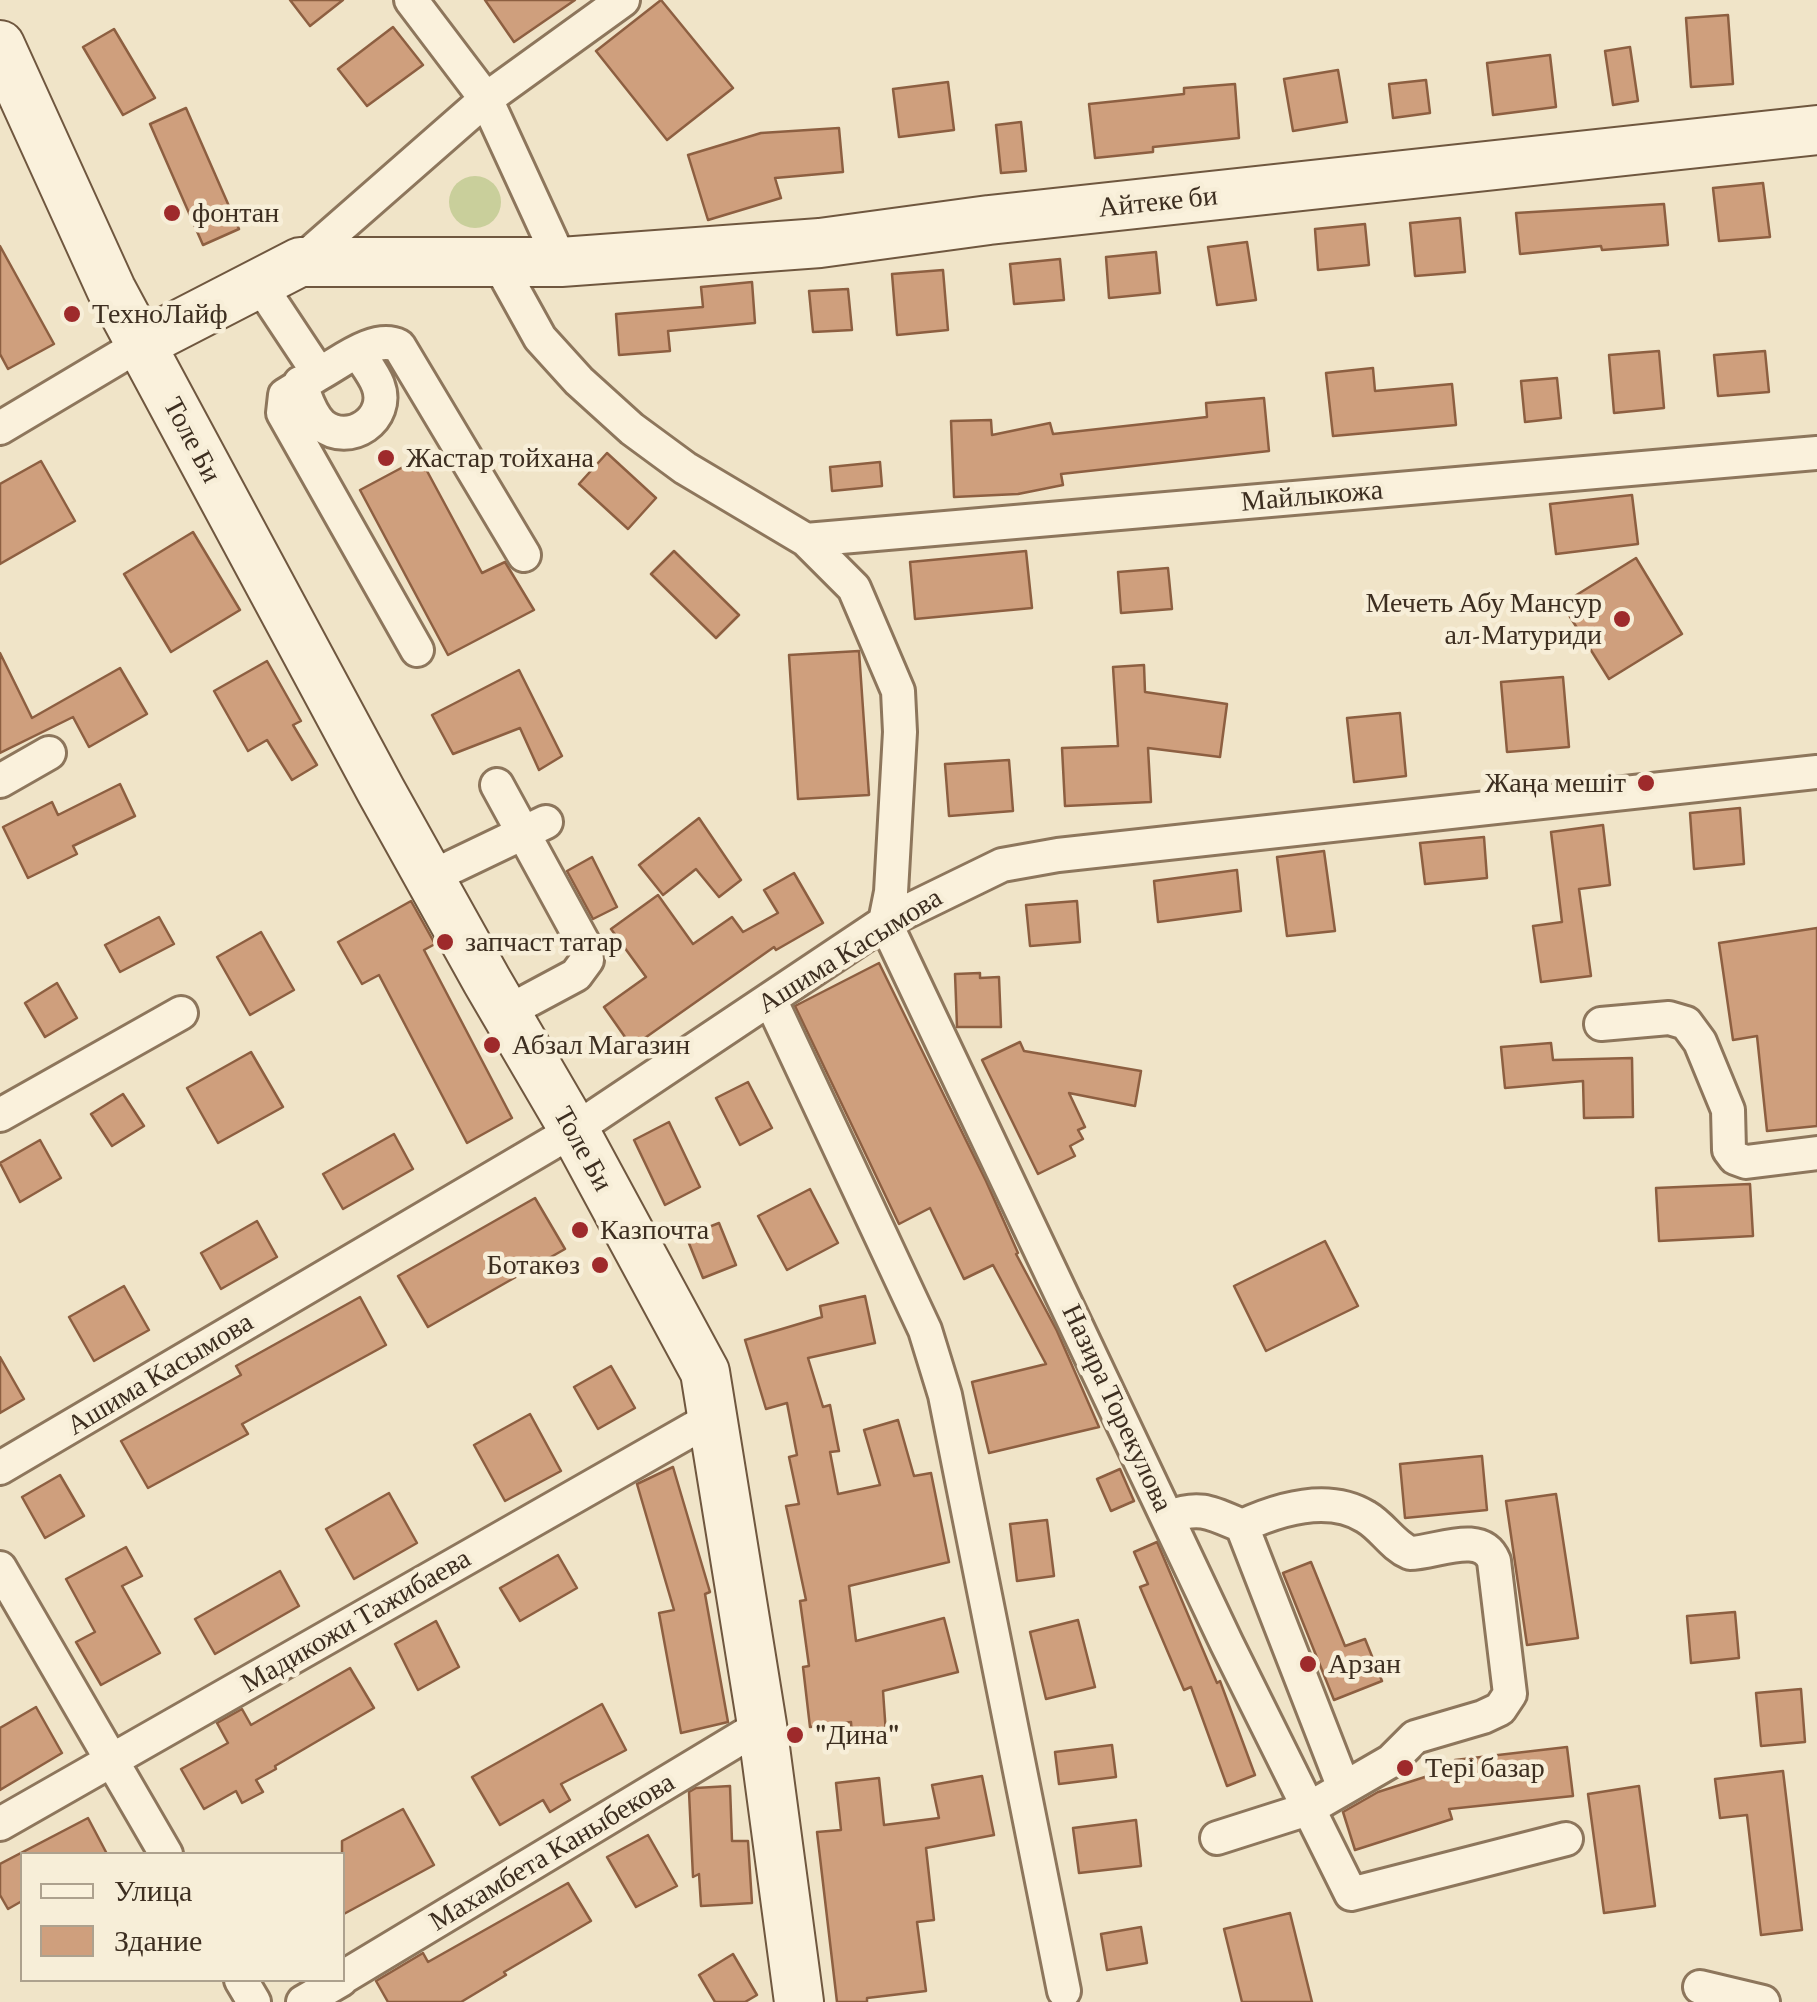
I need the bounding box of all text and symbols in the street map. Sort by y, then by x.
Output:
street label: Айтеке би [1097,179,1219,225]
place label: фонтан [192,196,279,230]
marker: фонтан [161,202,183,224]
place label: ТехноЛайф [92,297,228,331]
marker: ТехноЛайф [61,303,83,325]
street label: Толе Би [156,392,228,488]
place label: Жастар тойхана [406,441,594,475]
marker: Жастар тойхана [375,447,397,469]
street label: Майлыкожа [1240,473,1384,519]
place label: Мечеть Абу Мансур ал-Матуриди [1365,586,1602,652]
marker: Мечеть Абу Мансур ал-Матуриди [1611,608,1633,630]
place label: Жаңа мешіт [1485,766,1626,800]
marker: Жаңа мешіт [1635,772,1657,794]
street label: Ашима Касымова [752,881,948,1021]
place label: запчаст татар [465,925,623,959]
marker: запчаст татар [434,931,456,953]
place label: Абзал Магазин [512,1028,690,1062]
marker: Абзал Магазин [481,1034,503,1056]
street label: Толе Би [546,1101,620,1197]
place label: Казпочта [600,1213,709,1247]
marker: Казпочта [569,1219,591,1241]
place label: Ботакөз [487,1248,580,1282]
marker: Ботакөз [589,1254,611,1276]
street label: Назира Торекулова [1054,1299,1180,1517]
street label: Ашима Касымова [61,1305,259,1443]
street label: Мадикожи Тажибаева [235,1542,477,1700]
place label: Арзан [1328,1647,1401,1681]
marker: Арзан [1297,1653,1319,1675]
place label: "Дина" [815,1718,899,1752]
marker: "Дина" [784,1724,806,1746]
place label: Тері базар [1425,1751,1545,1785]
marker: Тері базар [1394,1757,1416,1779]
street label: Махамбета Каныбекова [423,1766,681,1938]
legend [20,1852,345,1982]
text: Улица [114,1874,192,1907]
text: Здание [114,1924,202,1957]

